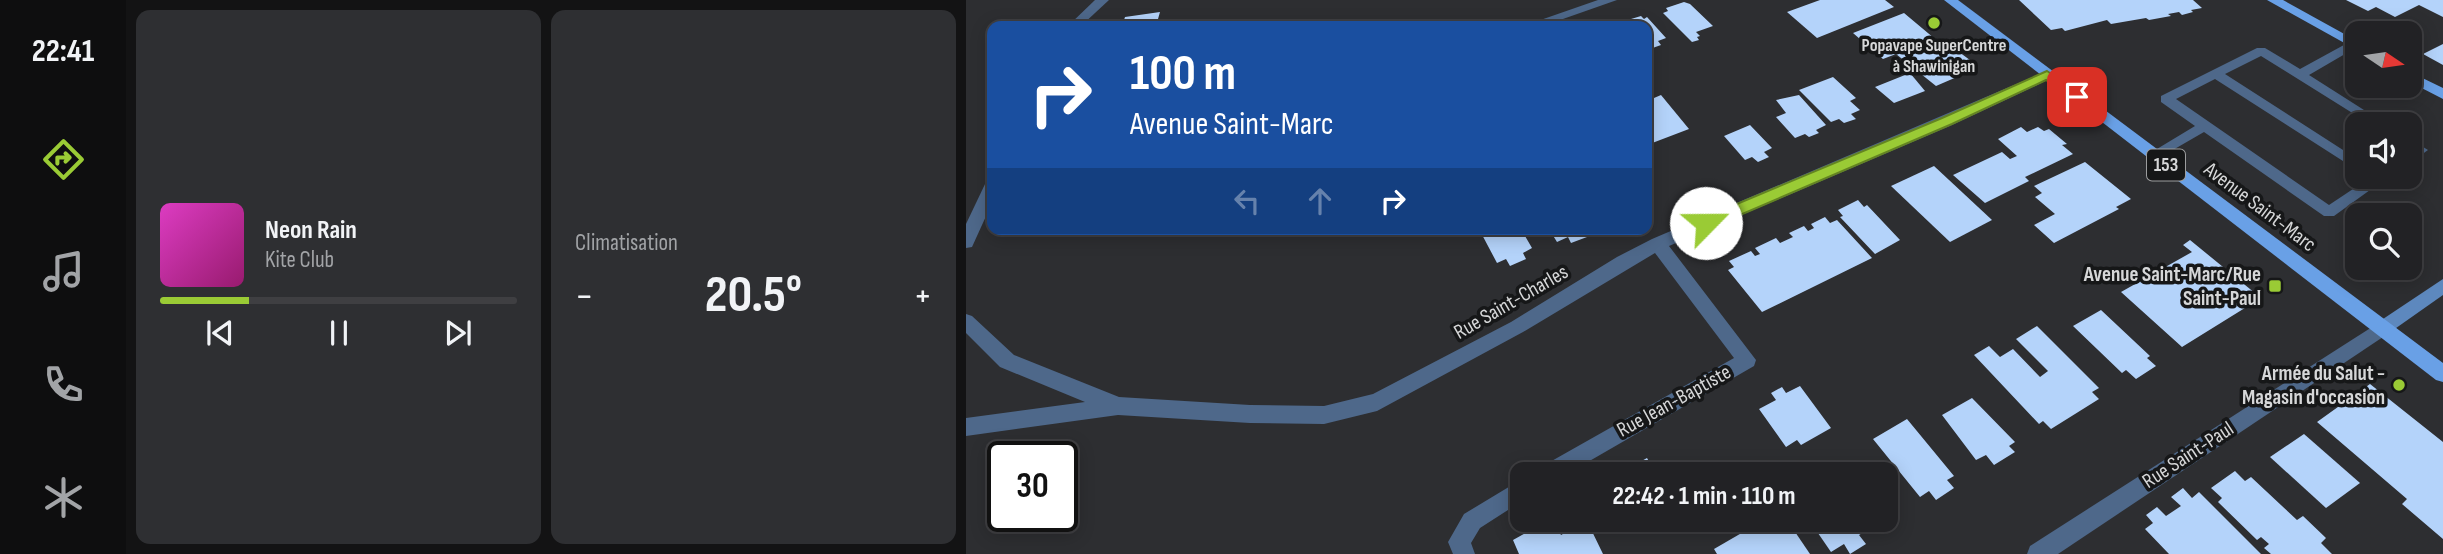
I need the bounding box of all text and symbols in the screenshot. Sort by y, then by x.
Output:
marker: Popavape SuperCentre à Shawinigan [1926,15,1942,31]
north arrow [2345,21,2422,98]
map controls [2345,21,2422,280]
text: 22:41 [32,32,94,71]
place label: Popavape SuperCentre à Shawinigan [1862,35,2006,77]
text: 100 m [1130,45,1236,104]
icon: right [1015,49,1106,140]
pin [2047,67,2107,127]
icon: arrive [2058,78,2096,116]
text: Avenue Saint-Marc [1130,105,1334,144]
button: sound [2345,112,2422,189]
icon: directions [39,135,88,184]
road number: 153 [2147,150,2185,181]
street label: Avenue Saint-Marc [2198,156,2321,257]
icon: left [1228,182,1266,220]
icon: ahead [1301,182,1339,220]
icon: right [1374,182,1412,220]
position arrow [1669,186,1743,260]
button: search [2345,203,2422,280]
text: Neon Rain [265,215,357,246]
text: Climatisation [575,229,678,257]
text: Kite Club [265,246,334,274]
icon: music [39,247,88,296]
street label: Rue Saint-Charles [1449,259,1573,345]
place label: Avenue Saint-Marc/Rue Saint-Paul [2083,262,2261,311]
text: 20.5° [705,264,802,327]
text: − [575,274,594,319]
text: + [913,274,932,319]
marker: Avenue Saint-Marc/Rue Saint-Paul [2267,278,2283,294]
icon: previous [201,314,239,352]
icon: pause [320,314,358,352]
icon: next [439,314,477,352]
street label: Rue Jean-Baptiste [1613,359,1735,443]
icon: phone [39,360,88,409]
place label: Armée du Salut - Magasin d'occasion [2242,361,2385,410]
marker: Armée du Salut - Magasin d'occasion [2391,377,2407,393]
street label: Rue Saint-Paul [2138,416,2238,494]
speed limit sign: 30 [987,441,1078,532]
icon: climate [39,473,88,522]
text: 22:42 · 1 min · 110 m [1612,481,1796,512]

